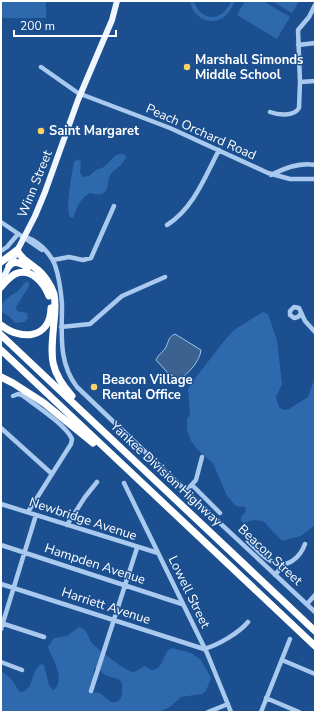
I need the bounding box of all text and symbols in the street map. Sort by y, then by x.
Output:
scale bar [14,12,116,38]
text: 200 m [20,18,55,34]
place label: Marshall Simonds Middle School [195,51,303,84]
marker: Marshall Simonds Middle School [182,62,192,72]
street label: Peach Orchard Road [143,100,259,164]
place label: Saint Margaret [49,122,140,140]
marker: Saint Margaret [36,126,46,136]
street label: Winn Street [13,147,57,220]
place label: Beacon Village Rental Office [102,371,193,404]
marker: Beacon Village Rental Office [89,382,99,392]
street label: Yankee Division Highway [106,417,226,531]
street label: Newbridge Avenue [27,493,139,545]
street label: Beacon Street [234,520,306,590]
street label: Hampden Avenue [42,539,148,589]
street label: Lowell Street [164,553,214,632]
street label: Harriett Avenue [59,583,153,629]

